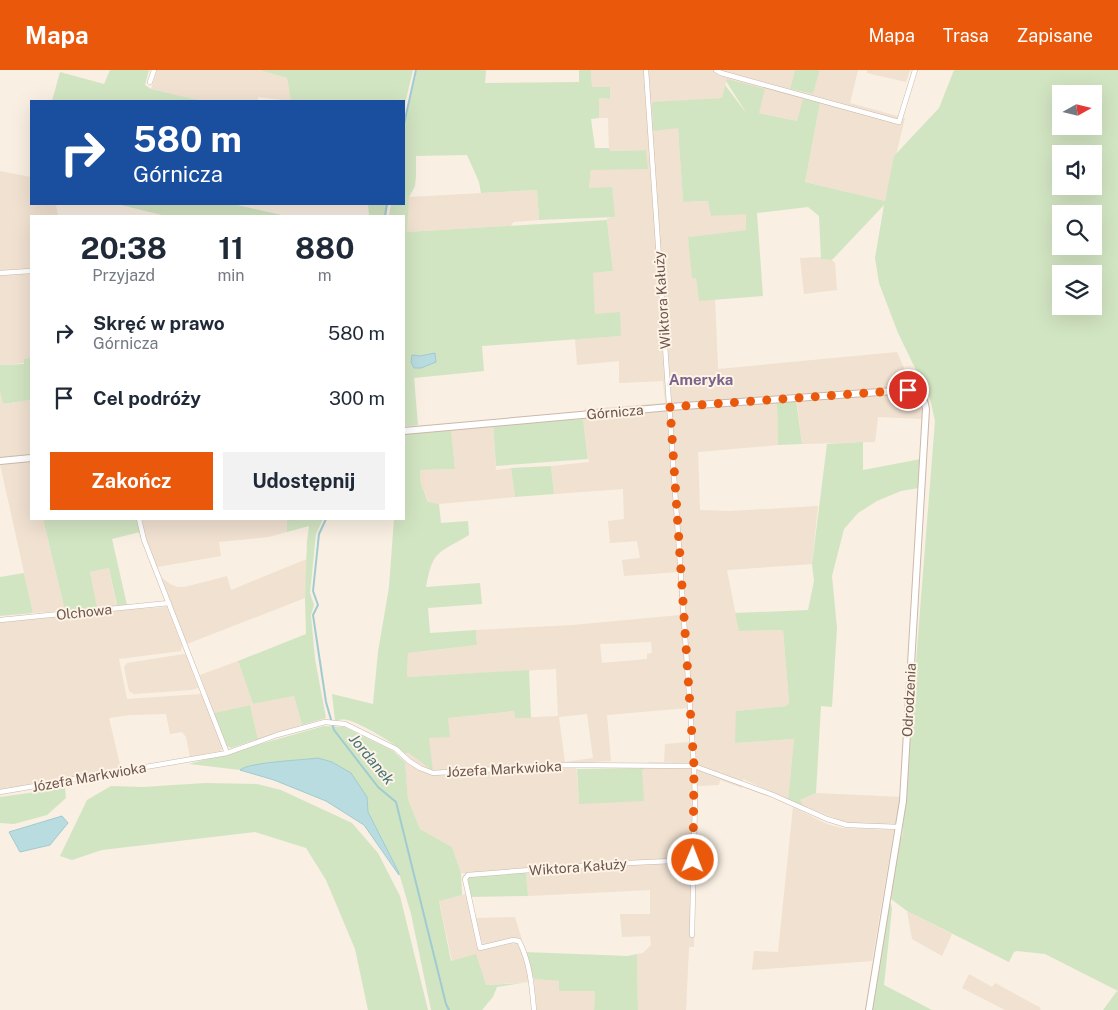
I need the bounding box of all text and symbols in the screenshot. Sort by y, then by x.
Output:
text: Mapa [25,21,89,49]
text: Mapa [868,25,915,46]
text: Trasa [943,25,989,46]
text: Zapisane [1017,25,1093,46]
north arrow [1052,85,1102,135]
map controls [1052,85,1102,315]
text: 580 m [133,119,242,160]
icon: right [50,120,115,185]
button: sound [1052,145,1102,195]
text: Górnicza [133,161,223,187]
button: search [1052,205,1102,255]
text: 20:38 [80,230,167,266]
text: 11 [218,230,244,266]
text: 880 [295,230,354,266]
street label: Wiktora Kałuży [651,250,673,350]
button: layers [1052,265,1102,315]
text: Przyjazd [92,266,155,285]
text: min [217,266,245,285]
text: m [318,266,332,285]
text: Skręć w prawo [93,312,225,334]
icon: right [50,319,78,347]
text: 580 m [328,322,385,344]
text: Górnicza [93,334,158,353]
pin [887,369,929,411]
district label: Ameryka [669,371,733,388]
icon: arrive [894,376,922,404]
icon: arrive [50,384,78,412]
text: Cel podróży [93,387,201,409]
text: 300 m [329,387,385,409]
street label: Górnicza [586,402,644,422]
button: Zakończ [50,452,213,510]
button: Udostępnij [223,452,385,510]
street label: Olchowa [55,601,113,623]
street label: Odrodzenia [899,663,919,737]
water label: Jordanek [346,730,399,788]
street label: Józefa Markwioka [446,758,562,780]
street label: Józefa Markwioka [31,759,147,795]
position arrow [666,833,718,885]
street label: Wiktora Kałuży [528,856,628,878]

